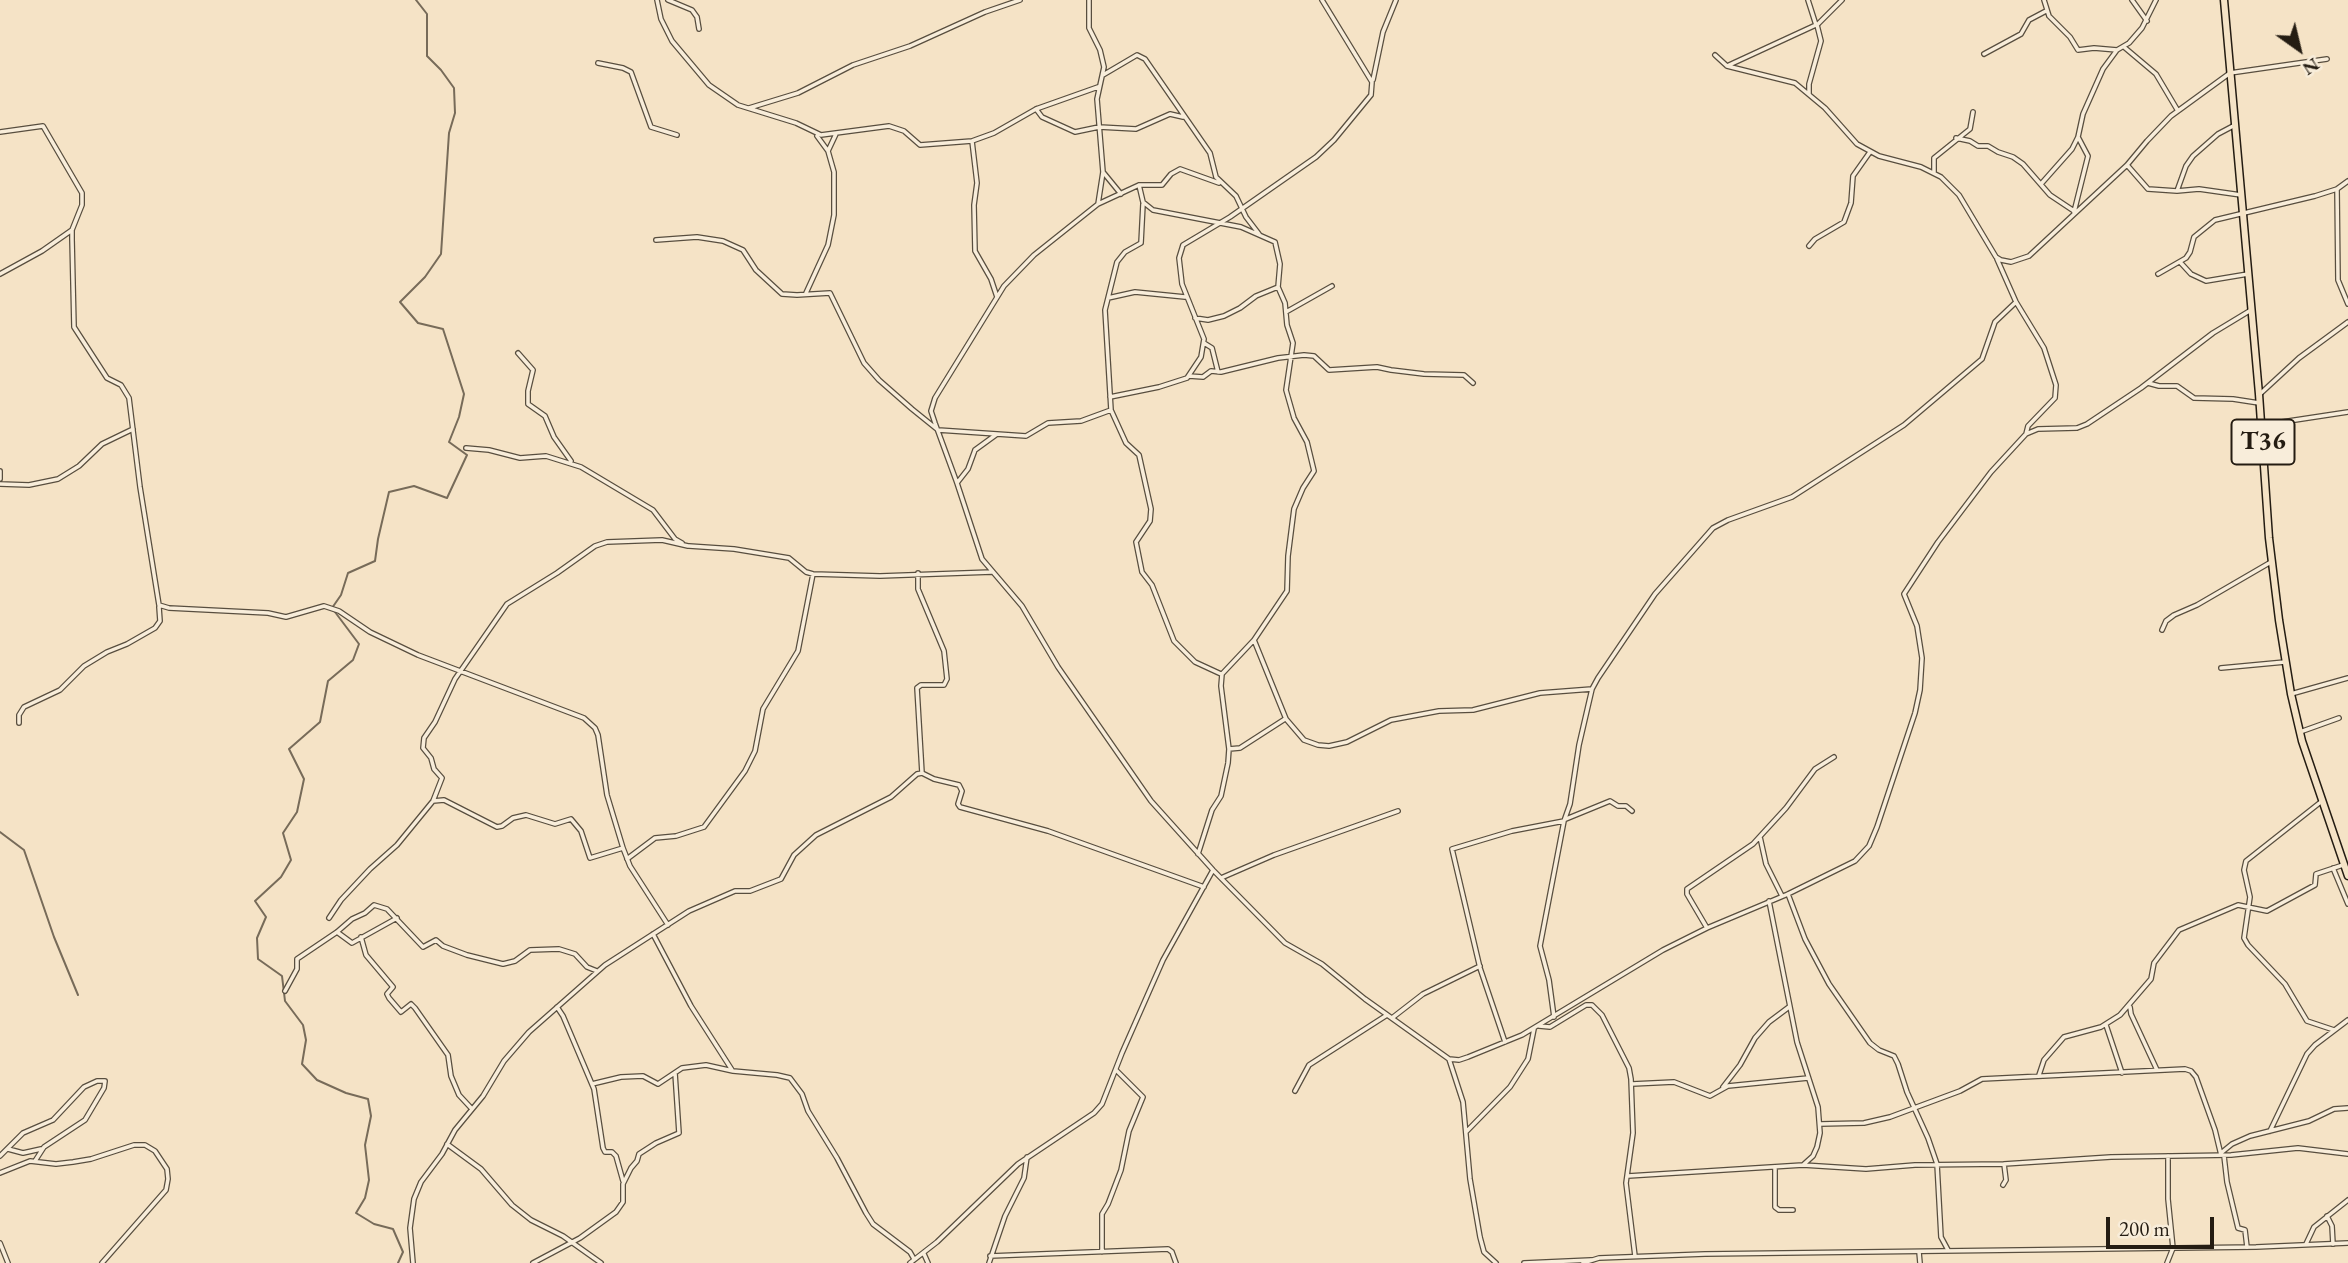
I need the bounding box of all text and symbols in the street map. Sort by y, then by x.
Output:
north arrow [2264,14,2334,84]
text: N [2298,52,2324,81]
road number: T36 [2232,420,2294,464]
scale bar [2110,1204,2218,1248]
text: 200 m [2119,1215,2170,1242]

